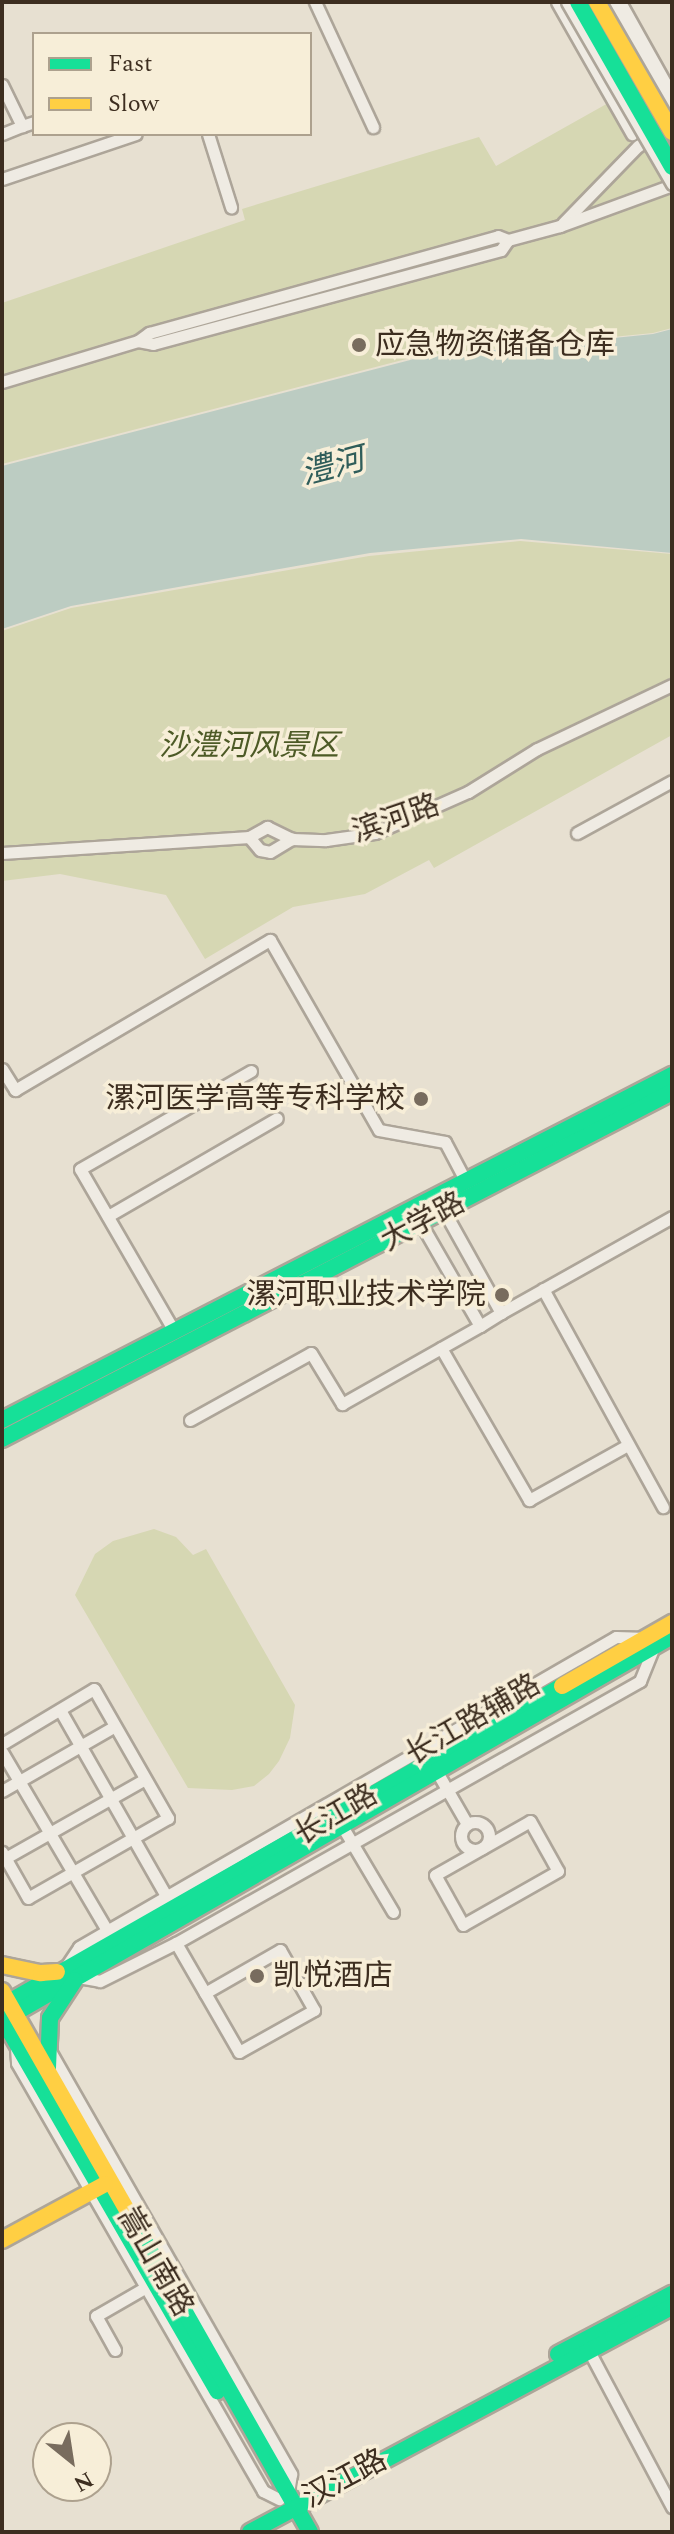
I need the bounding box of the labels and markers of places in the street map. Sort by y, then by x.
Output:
place label: 应急物资储备仓库 [375,327,615,363]
marker: 应急物资储备仓库 [350,336,368,354]
place label: 漯河医学高等专科学校 [105,1081,405,1117]
marker: 漯河医学高等专科学校 [412,1090,430,1108]
place label: 漯河职业技术学院 [246,1277,486,1313]
marker: 漯河职业技术学院 [493,1286,511,1304]
place label: 凯悦酒店 [273,1958,393,1994]
marker: 凯悦酒店 [248,1967,266,1985]

